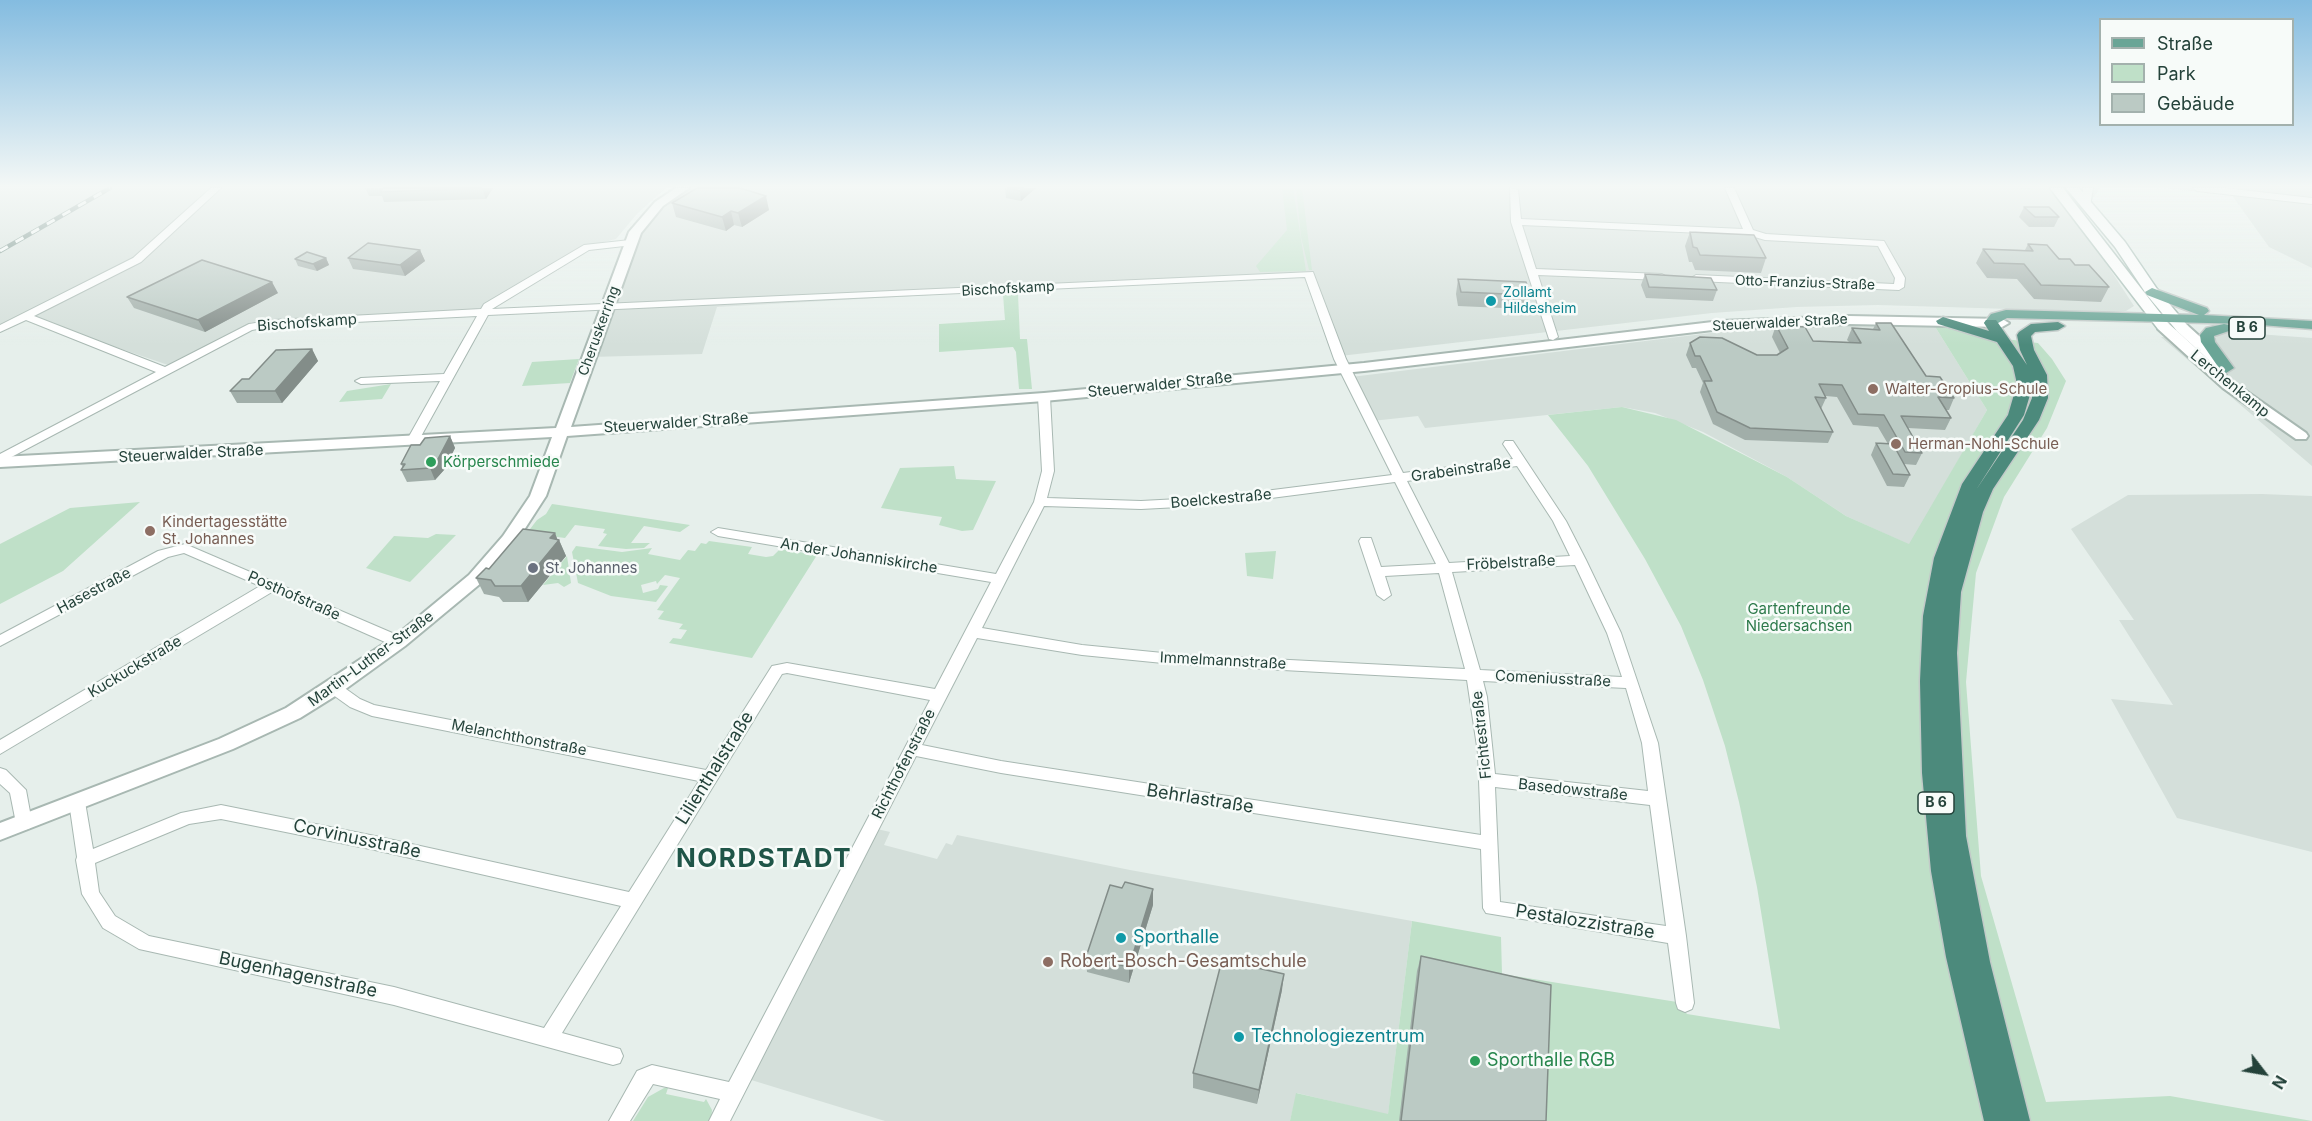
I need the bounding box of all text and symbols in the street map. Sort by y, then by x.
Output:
legend [2099,18,2294,126]
text: Straße [2157,33,2213,54]
text: Park [2157,63,2196,84]
text: Gebäude [2157,93,2234,114]
street label: Otto-Franzius-Straße [1735,272,1875,294]
street label: Bischofskamp [961,278,1055,300]
street label: Cheruskerring [575,284,623,378]
place label: Zollamt Hildesheim [1503,285,1576,318]
marker: Zollamt Hildesheim [1484,294,1498,308]
street label: Bischofskamp [257,311,357,335]
street label: Steuerwalder Straße [1712,311,1848,335]
road number: B 6 [2229,317,2265,339]
street label: Lerchenkamp [2187,347,2273,421]
street label: Steuerwalder Straße [1087,368,1233,402]
place label: Walter-Gropius-Schule [1885,380,2047,398]
marker: Walter-Gropius-Schule [1866,382,1880,396]
street label: Steuerwalder Straße [603,409,749,437]
place label: Herman-Nohl-Schule [1908,435,2059,453]
marker: Herman-Nohl-Schule [1889,437,1903,451]
street label: Steuerwalder Straße [118,441,264,467]
place label: Körperschmiede [443,453,560,471]
street label: Grabeinstraße [1410,454,1512,486]
marker: Körperschmiede [424,455,438,469]
street label: Boelckestraße [1170,486,1272,512]
place label: Kindertagesstätte St. Johannes [162,513,287,548]
marker: Kindertagesstätte St. Johannes [143,524,157,538]
street label: An der Johanniskirche [779,535,939,577]
street label: Fröbelstraße [1466,552,1556,574]
place label: St. Johannes [545,559,637,577]
marker: St. Johannes [526,561,540,575]
street label: Hasestraße [54,564,134,618]
street label: Posthofstraße [245,568,343,624]
park label: Gartenfreunde Niedersachsen [1746,600,1852,635]
street label: Martin-Luther-Straße [305,607,437,711]
street label: Kuckuckstraße [85,632,185,702]
street label: Immelmannstraße [1159,649,1287,673]
street label: Comeniusstraße [1495,667,1611,691]
street label: Fichtestraße [1468,690,1496,780]
street label: Richthofenstraße [868,706,940,822]
street label: Lilienthalstraße [672,707,758,829]
street label: Melanchthonstraße [450,716,588,760]
street label: Basedowstraße [1517,775,1629,805]
street label: Behrlastraße [1145,780,1255,818]
road number: B 6 [1918,792,1954,814]
street label: Corvinusstraße [291,815,423,863]
district label: NORDSTADT [676,843,852,875]
street label: Pestalozzistraße [1514,900,1656,944]
place label: Sporthalle [1133,927,1219,949]
marker: Sporthalle [1114,931,1128,945]
street label: Bugenhagenstraße [217,948,379,1002]
place label: Robert-Bosch-Gesamtschule [1060,951,1307,973]
marker: Robert-Bosch-Gesamtschule [1041,955,1055,969]
place label: Technologiezentrum [1251,1026,1425,1048]
marker: Technologiezentrum [1232,1030,1246,1044]
north arrow [2234,1043,2294,1103]
place label: Sporthalle RGB [1487,1050,1615,1072]
marker: Sporthalle RGB [1468,1054,1482,1068]
text: N [2268,1072,2291,1093]

